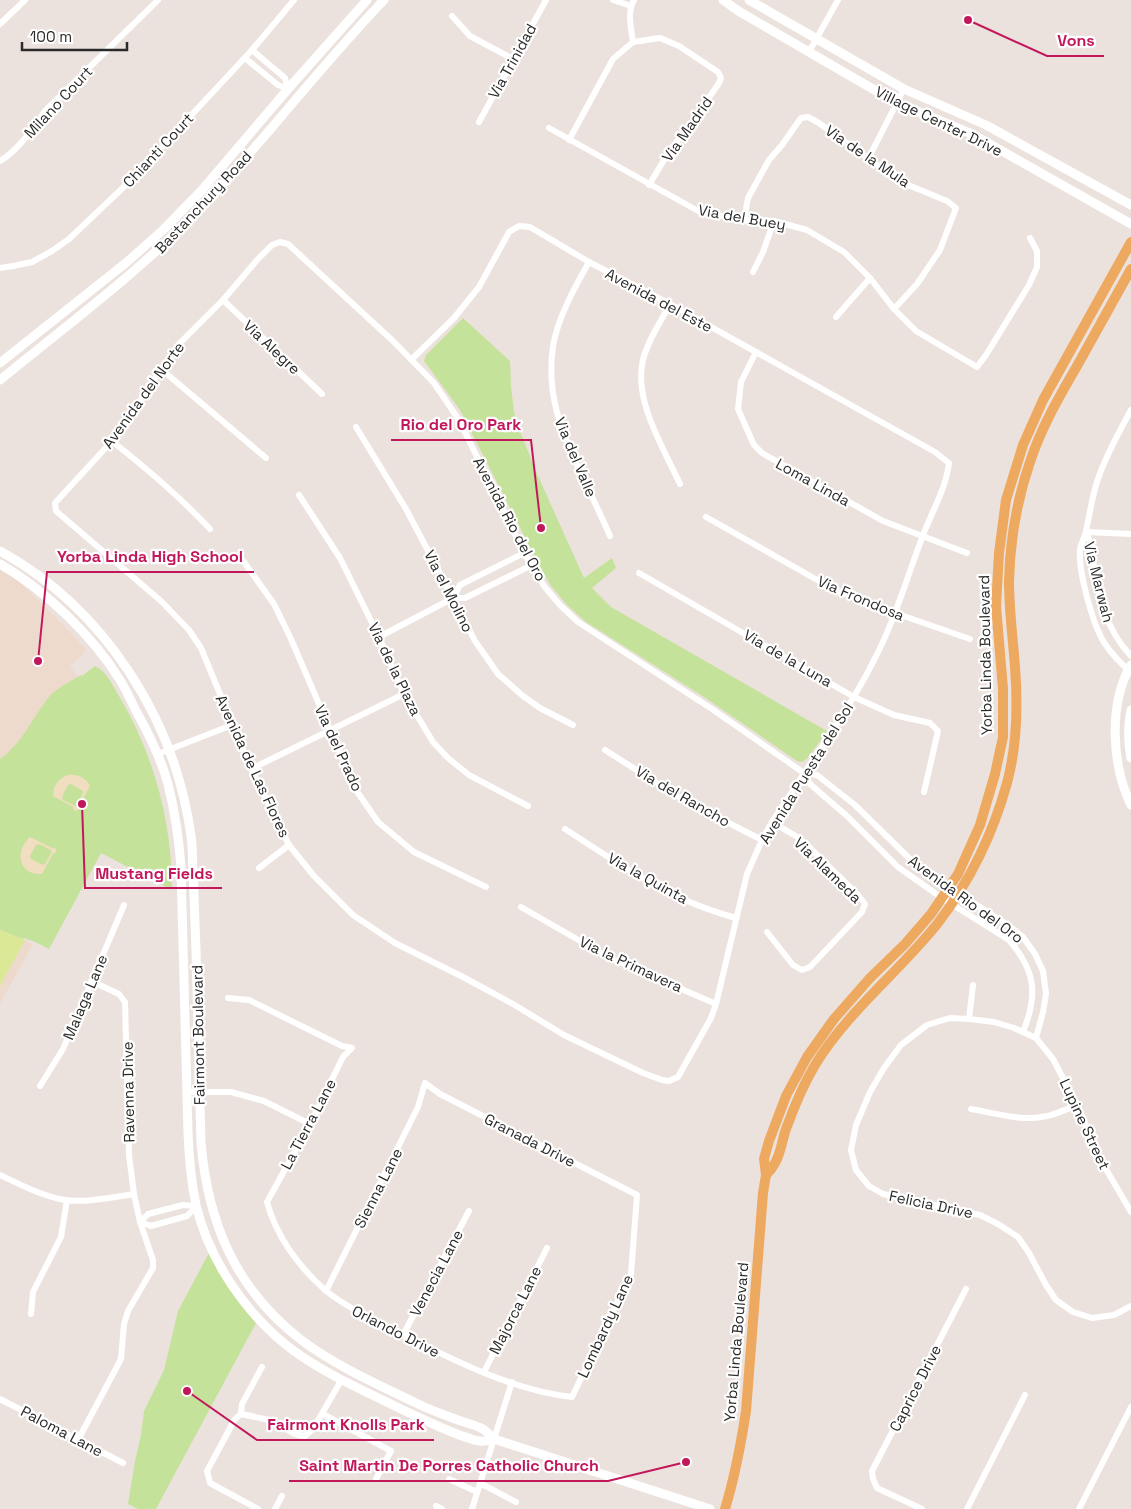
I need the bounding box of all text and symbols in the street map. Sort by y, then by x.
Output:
scale bar [22,20,128,52]
street label: Via Trinidad [484,20,540,102]
callout: Vons [1047,25,1104,56]
text: 100 m [30,27,72,46]
text: Vons [1057,30,1095,51]
street label: Milano Court [20,62,96,142]
street label: Village Center Drive [872,82,1006,160]
street label: Via Madrid [658,93,716,165]
street label: Chianti Court [119,109,197,191]
street label: Via de la Mula [822,121,914,192]
street label: Bastanchury Road [150,147,256,257]
street label: Via del Buey [697,200,787,234]
street label: Avenida del Este [602,264,716,336]
street label: Via Alegre [240,316,305,378]
street label: Avenida del Norte [98,338,188,452]
callout: Rio del Oro Park [391,409,531,440]
text: Rio del Oro Park [401,414,521,435]
street label: Via del Valle [551,414,601,500]
street label: Avenida Rio del Oro [469,454,551,584]
street label: Loma Linda [772,454,854,510]
street label: Via Marwah [1080,540,1118,624]
callout: Yorba Linda High School [47,541,254,572]
text: Yorba Linda High School [57,546,243,567]
street label: Via el Molino [420,547,478,635]
street label: Via Frondosa [815,571,908,625]
street label: Yorba Linda Boulevard [974,575,996,735]
street label: Via de la Plaza [364,619,426,719]
street label: Via de la Luna [740,625,836,691]
street label: Avenida de Las Flores [212,692,294,840]
street label: Avenida Puesta del Sol [755,699,857,847]
street label: Via del Prado [311,702,367,794]
street label: Via del Rancho [632,761,734,831]
street label: Via Alameda [790,833,866,907]
street label: Via la Quinta [604,848,692,908]
street label: Avenida Rio del Oro [905,851,1027,947]
callout: Mustang Fields [85,857,222,888]
text: Mustang Fields [95,863,213,884]
street label: Via la Primavera [576,932,686,996]
street label: Malaga Lane [59,951,112,1042]
street label: Fairmont Boulevard [187,965,209,1105]
street label: Ravenna Drive [118,1041,138,1143]
street label: La Tierra Lane [276,1075,340,1173]
street label: Lupine Street [1056,1075,1114,1173]
street label: Granada Drive [481,1109,579,1171]
street label: Sienna Lane [350,1145,406,1231]
street label: Felicia Drive [887,1186,975,1222]
street label: Venecia Lane [405,1226,467,1320]
street label: Yorba Linda Boulevard [720,1261,752,1423]
street label: Majorca Lane [485,1263,545,1357]
street label: Lombardy Lane [573,1271,637,1381]
street label: Orlando Drive [349,1301,443,1361]
street label: Caprice Drive [885,1341,945,1435]
street label: Paloma Lane [18,1401,107,1461]
callout: Fairmont Knolls Park [257,1409,434,1440]
text: Fairmont Knolls Park [267,1414,425,1435]
callout: Saint Martin De Porres Catholic Church [289,1450,608,1481]
text: Saint Martin De Porres Catholic Church [299,1455,599,1476]

